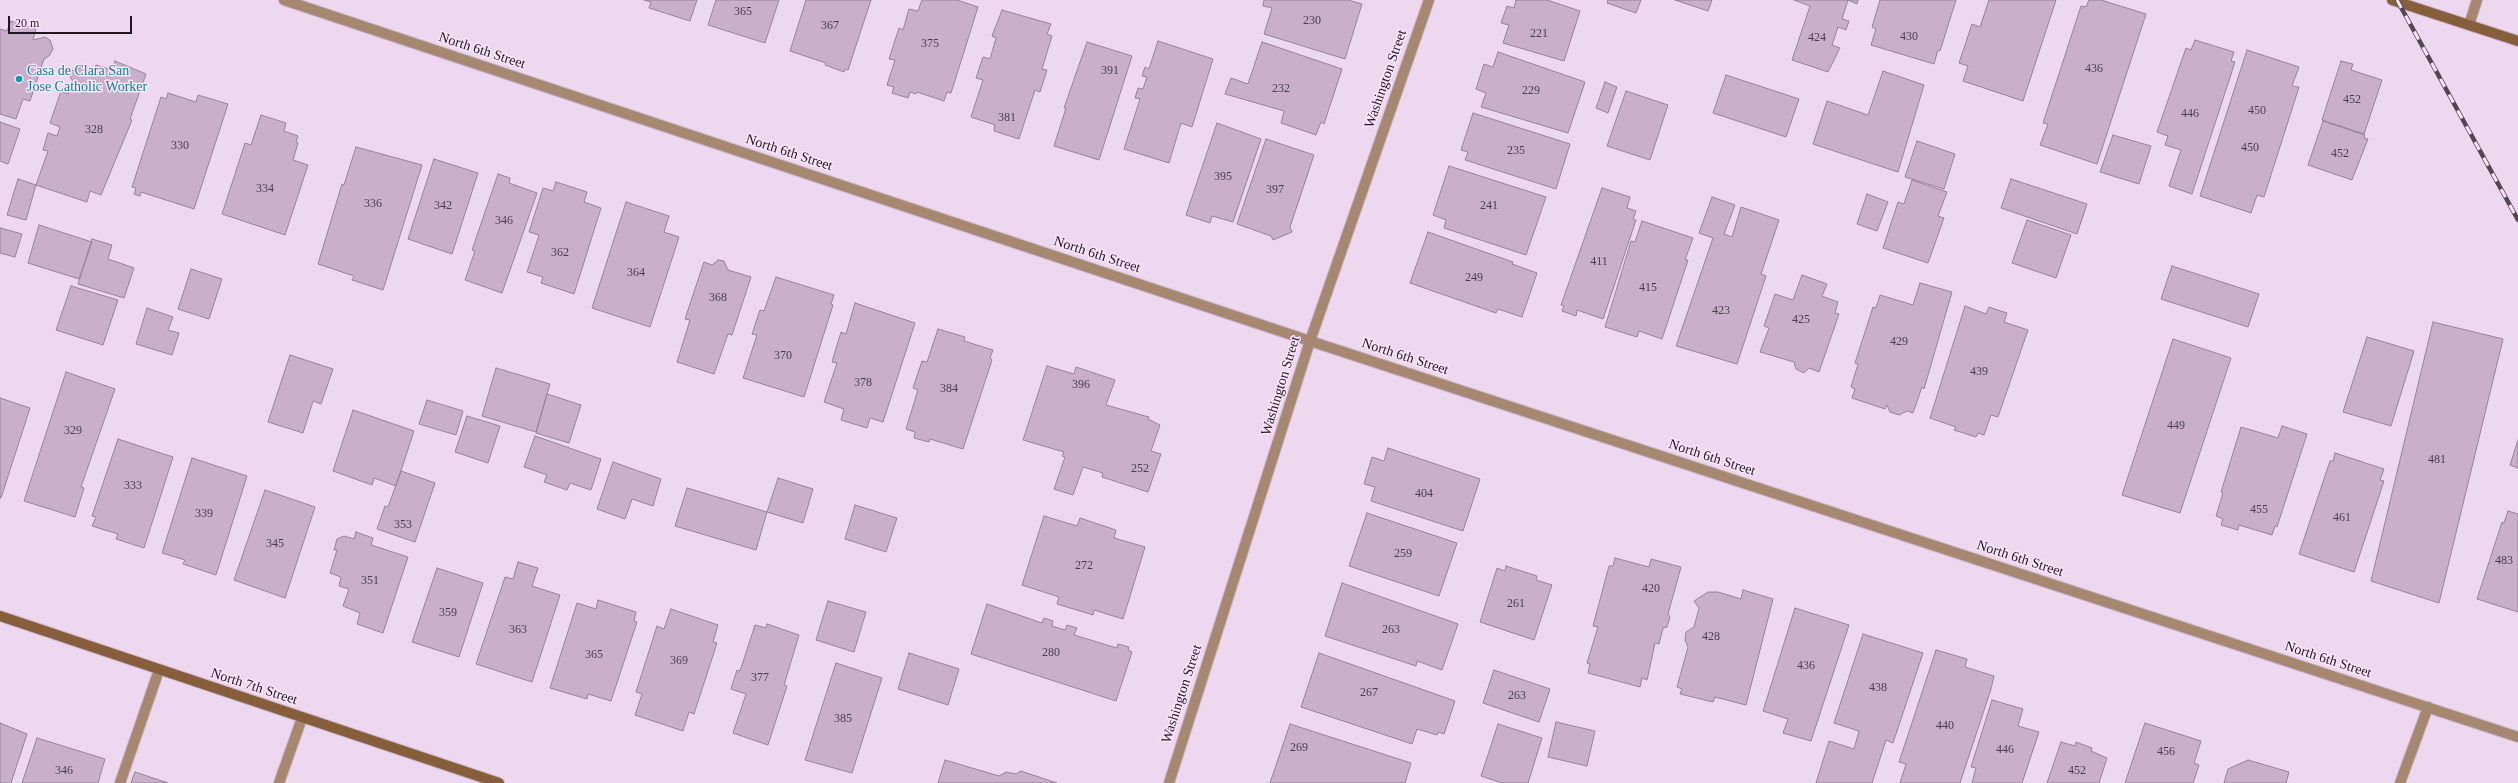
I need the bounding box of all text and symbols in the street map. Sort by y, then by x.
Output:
house number: 365 [734,5,752,19]
scale bar [10,8,134,34]
house number: 230 [1303,14,1321,28]
text: 20 m [15,16,39,30]
house number: 367 [821,19,839,33]
house number: 221 [1530,27,1548,41]
street label: Washington Street [1361,28,1411,130]
street label: North 6th Street [437,29,527,73]
house number: 430 [1900,30,1918,44]
house number: 424 [1808,31,1826,45]
house number: 375 [921,37,939,51]
house number: 436 [2085,62,2103,76]
place label: Casa de Clara San Jose Catholic Worker [27,63,147,96]
house number: 391 [1101,64,1119,78]
marker: Casa de Clara San Jose Catholic Worker [14,74,24,84]
house number: 232 [1272,82,1290,96]
house number: 229 [1522,84,1540,98]
house number: 452 [2343,93,2361,107]
house number: 450 [2248,104,2266,118]
house number: 446 [2181,107,2199,121]
house number: 381 [998,111,1016,125]
house number: 328 [85,123,103,137]
street label: North 6th Street [744,131,834,175]
house number: 330 [171,139,189,153]
house number: 450 [2241,141,2259,155]
house number: 235 [1507,144,1525,158]
house number: 452 [2331,147,2349,161]
house number: 395 [1214,170,1232,184]
house number: 334 [256,182,274,196]
house number: 397 [1266,183,1284,197]
house number: 336 [364,197,382,211]
house number: 342 [434,199,452,213]
house number: 241 [1480,199,1498,213]
house number: 346 [495,214,513,228]
street label: North 6th Street [1052,233,1142,277]
house number: 362 [551,246,569,260]
house number: 411 [1590,255,1608,269]
house number: 364 [627,266,645,280]
house number: 249 [1465,271,1483,285]
house number: 415 [1639,281,1657,295]
house number: 368 [709,291,727,305]
house number: 423 [1712,304,1730,318]
house number: 425 [1792,313,1810,327]
street label: Washington Street [1258,334,1304,438]
street label: North 6th Street [1360,335,1450,379]
house number: 429 [1890,335,1908,349]
house number: 370 [774,349,792,363]
house number: 439 [1970,365,1988,379]
house number: 378 [854,376,872,390]
house number: 396 [1072,378,1090,392]
house number: 384 [940,382,958,396]
house number: 449 [2167,419,2185,433]
house number: 329 [64,424,82,438]
street label: North 6th Street [1667,436,1757,480]
house number: 481 [2428,453,2446,467]
house number: 252 [1131,462,1149,476]
house number: 333 [124,479,142,493]
house number: 404 [1415,487,1433,501]
house number: 455 [2250,503,2268,517]
house number: 339 [195,507,213,521]
house number: 461 [2333,511,2351,525]
house number: 353 [394,518,412,532]
house number: 345 [266,537,284,551]
street label: North 6th Street [1975,537,2065,581]
house number: 259 [1394,547,1412,561]
house number: 483 [2495,554,2513,568]
house number: 272 [1075,559,1093,573]
house number: 351 [361,574,379,588]
house number: 420 [1642,582,1660,596]
house number: 261 [1507,597,1525,611]
house number: 359 [439,606,457,620]
house number: 363 [509,623,527,637]
house number: 263 [1382,623,1400,637]
house number: 428 [1702,630,1720,644]
street label: North 6th Street [2283,638,2373,682]
street label: Washington Street [1158,643,1206,745]
house number: 280 [1042,646,1060,660]
house number: 365 [585,648,603,662]
house number: 369 [670,654,688,668]
house number: 436 [1797,659,1815,673]
street label: North 7th Street [209,665,299,709]
house number: 377 [751,671,769,685]
house number: 438 [1869,681,1887,695]
house number: 267 [1360,686,1378,700]
house number: 263 [1508,689,1526,703]
house number: 385 [834,712,852,726]
house number: 440 [1936,719,1954,733]
house number: 269 [1290,741,1308,755]
house number: 446 [1996,743,2014,757]
house number: 456 [2157,745,2175,759]
house number: 346 [55,764,73,778]
house number: 452 [2068,764,2086,778]

